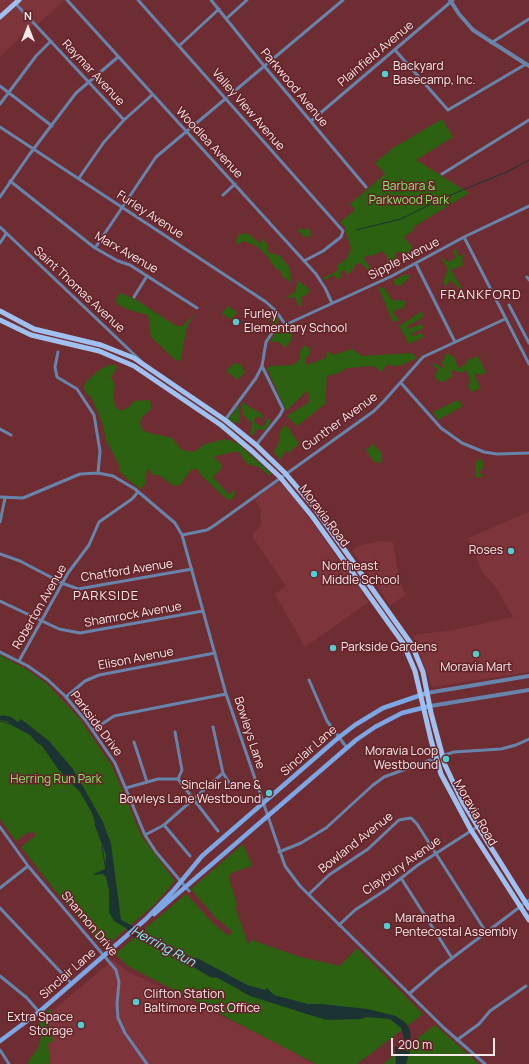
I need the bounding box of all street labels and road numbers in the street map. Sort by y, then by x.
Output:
street label: Plainfield Avenue [335,18,417,90]
street label: Raymar Avenue [59,37,127,109]
street label: Parkwood Avenue [257,46,331,130]
street label: Valley View Avenue [208,66,288,154]
street label: Woodlea Avenue [172,105,246,181]
street label: Furley Avenue [114,188,186,242]
street label: Marx Avenue [92,229,160,277]
street label: Sipple Avenue [366,235,442,283]
street label: Saint Thomas Avenue [30,244,128,336]
street label: Gunther Avenue [300,390,380,454]
street label: Moravia Road [296,482,352,550]
street label: Chatford Avenue [80,557,174,585]
street label: Roberton Avenue [10,562,70,652]
street label: Shamrock Avenue [83,599,183,631]
street label: Elison Avenue [97,645,175,673]
street label: Parkside Drive [67,689,125,759]
street label: Bowleys Lane [231,695,267,771]
street label: Sinclair Lane [278,723,340,779]
street label: Moravia Road [450,777,500,849]
street label: Bowland Avenue [316,809,396,877]
street label: Claybury Avenue [360,834,444,898]
street label: Shannon Drive [58,889,120,959]
street label: Sinclair Lane [37,946,99,1002]

